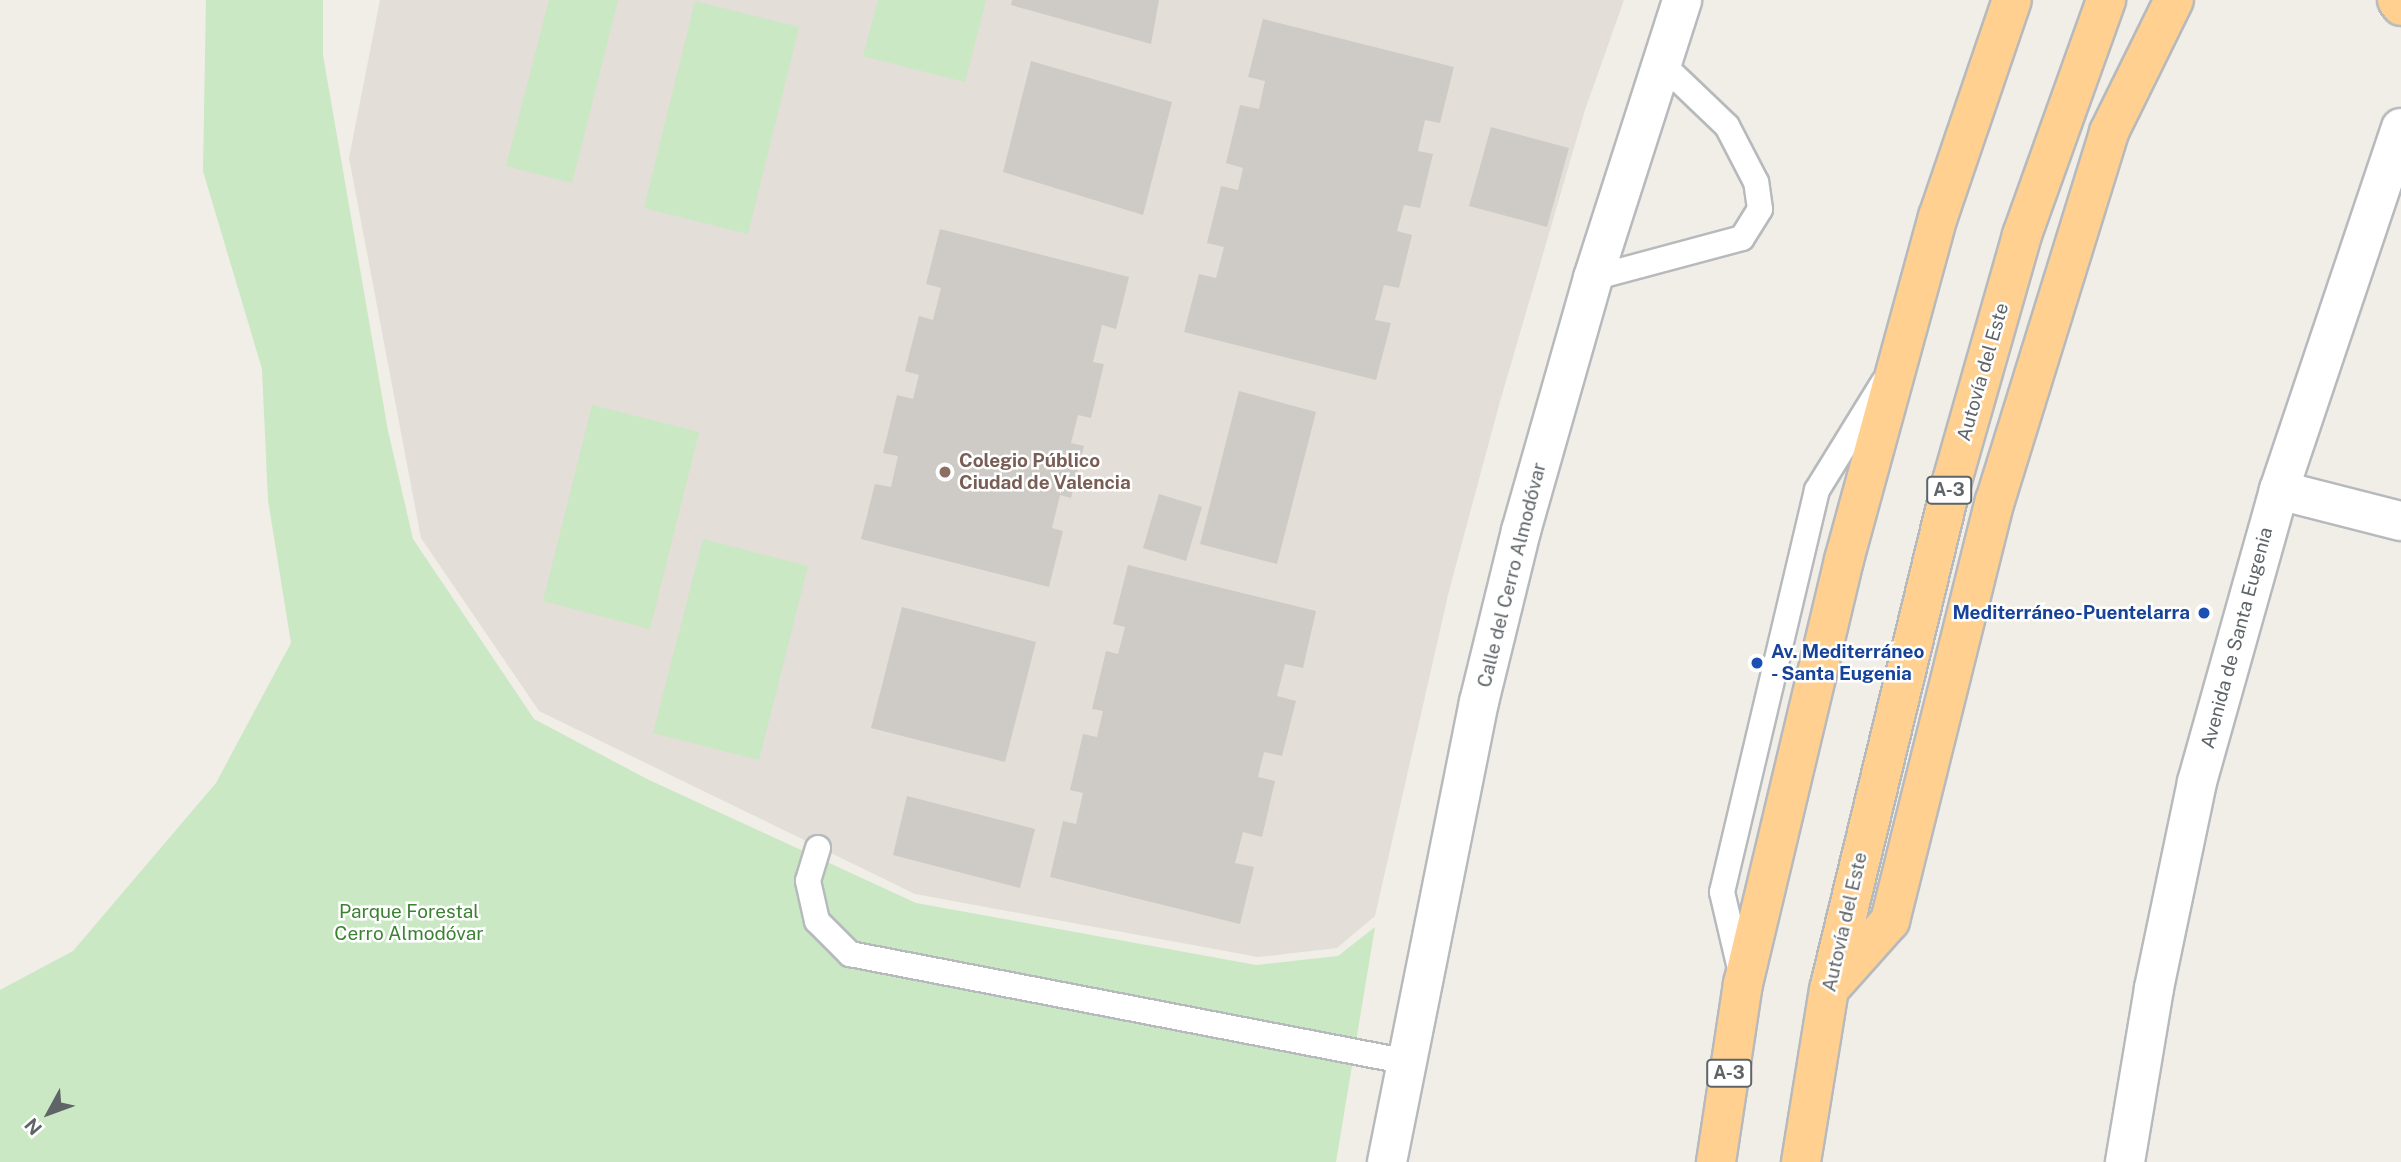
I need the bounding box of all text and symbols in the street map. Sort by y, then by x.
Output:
street label: Autovía del Este [1952,300,2014,444]
place label: Colegio Público Ciudad de Valencia [959,450,1131,494]
street label: Calle del Cerro Almodóvar [1473,460,1551,690]
marker: Colegio Público Ciudad de Valencia [937,464,953,480]
road number: A-3 [1924,476,1974,504]
street label: Avenida de Santa Eugenia [2196,525,2278,751]
place label: Mediterráneo-Puentelarra [1952,602,2190,624]
marker: Mediterráneo-Puentelarra [2196,605,2212,621]
place label: Av. Mediterráneo - Santa Eugenia [1771,641,1925,685]
marker: Av. Mediterráneo - Santa Eugenia [1749,655,1765,671]
street label: Autovía del Este [1818,850,1872,994]
park label: Parque Forestal Cerro Almodóvar [334,901,484,945]
road number: A-3 [1704,1058,1754,1088]
north arrow [14,1078,84,1148]
text: N [20,1114,46,1140]

